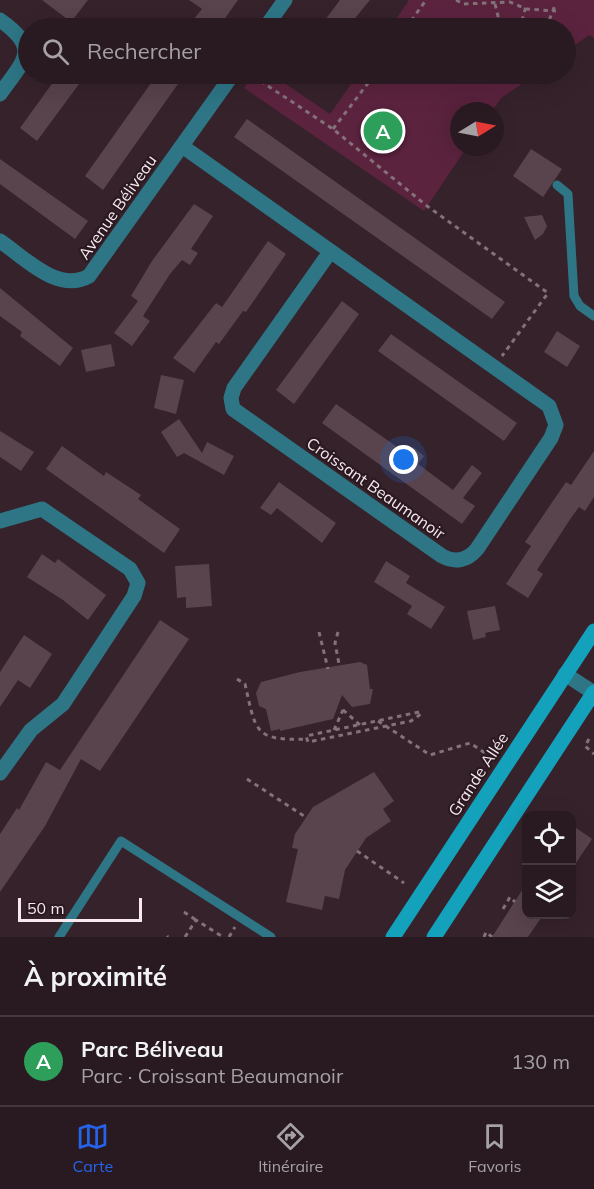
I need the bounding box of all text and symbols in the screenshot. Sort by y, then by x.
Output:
search box [18,18,576,84]
icon: search [39,35,72,68]
text: Rechercher [87,37,201,65]
north arrow [450,102,504,156]
pin: A [364,108,403,154]
street label: Avenue Béliveau [74,151,160,263]
street label: Croissant Beaumanoir [303,433,449,543]
your location [389,445,418,474]
street label: Grande Allée [444,728,512,820]
map controls [522,811,576,919]
button: locate [522,811,576,865]
button: layers [522,865,576,919]
scale bar [18,895,142,922]
text: 50 m [27,898,64,918]
text: À proximité [24,960,167,993]
text: Parc Béliveau [81,1035,224,1063]
text: A [36,1049,51,1074]
text: 130 m [511,1049,570,1074]
text: Parc · Croissant Beaumanoir [81,1063,343,1088]
tab: Carte [72,1120,113,1176]
tab: Itinéraire [258,1120,323,1176]
tab: Favoris [468,1120,522,1176]

